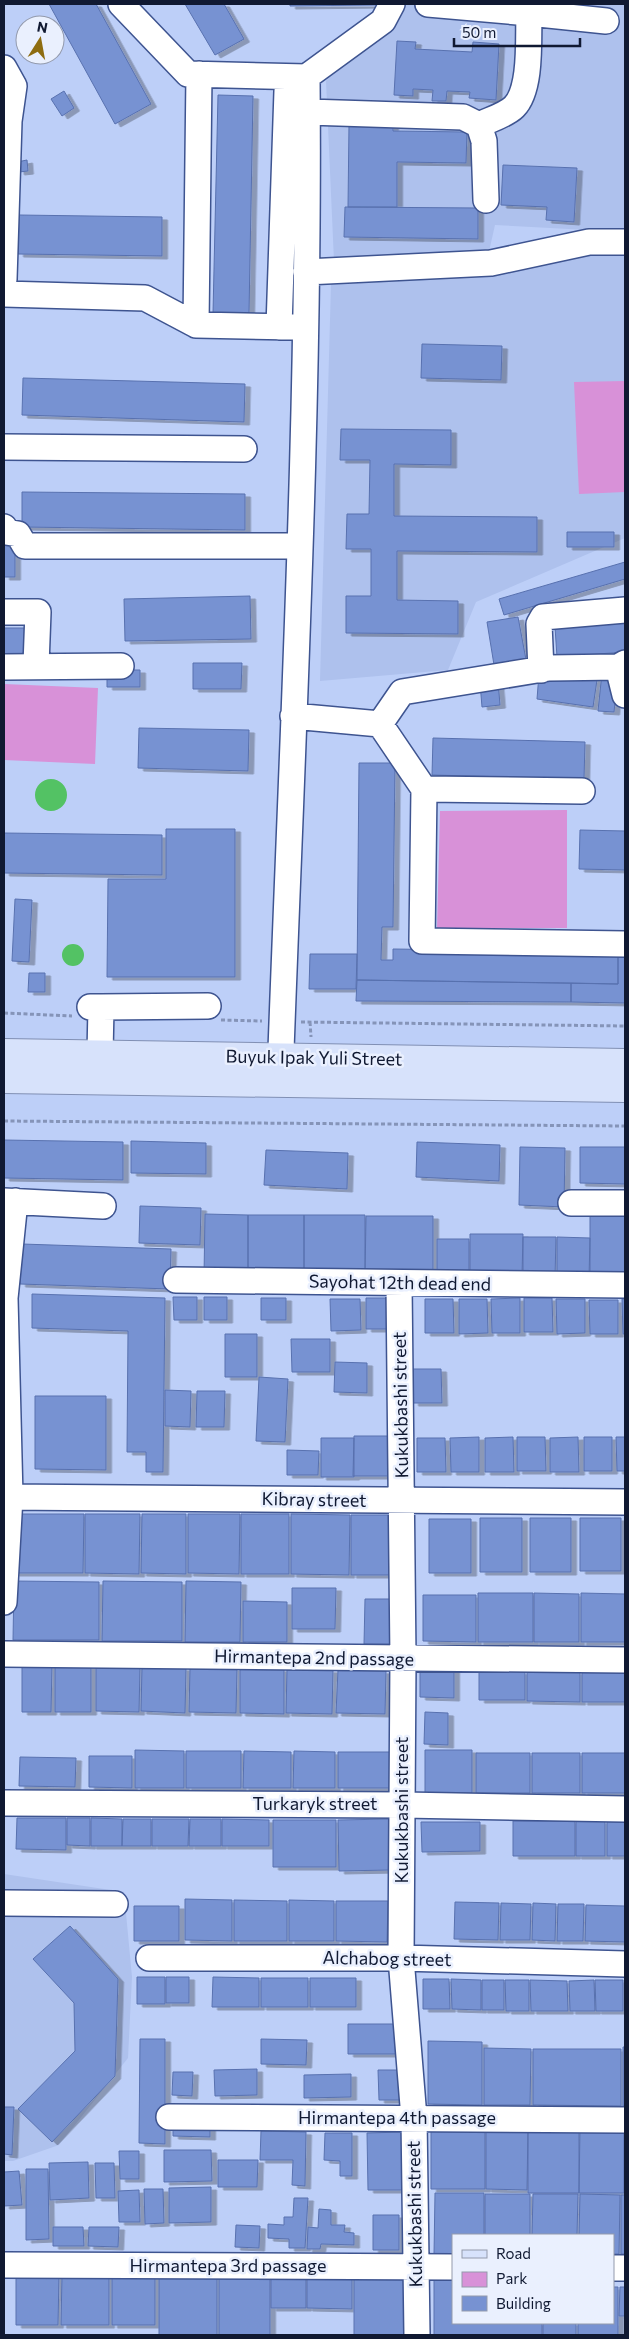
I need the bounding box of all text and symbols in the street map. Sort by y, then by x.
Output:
north arrow [15,15,65,65]
scale bar [454,15,580,47]
text: N [36,17,49,36]
text: 50 m [462,23,496,41]
street label: Buyuk Ipak Yuli Street [225,1044,403,1070]
street label: Sayohat 12th dead end [309,1269,491,1295]
street label: Kukukbashi street [388,1331,412,1479]
street label: Kibray street [261,1487,367,1511]
street label: Hirmantepa 2nd passage [214,1644,414,1670]
street label: Kukukbashi street [390,1737,412,1883]
street label: Turkaryk street [253,1792,377,1814]
street label: Alchabog street [322,1946,452,1970]
street label: Hirmantepa 4th passage [298,2106,496,2128]
street label: Kukukbashi street [402,2140,426,2288]
legend [452,2234,614,2324]
text: Road [496,2244,531,2262]
street label: Hirmantepa 3rd passage [130,2254,326,2276]
text: Park [496,2269,527,2287]
text: Building [496,2294,551,2312]

